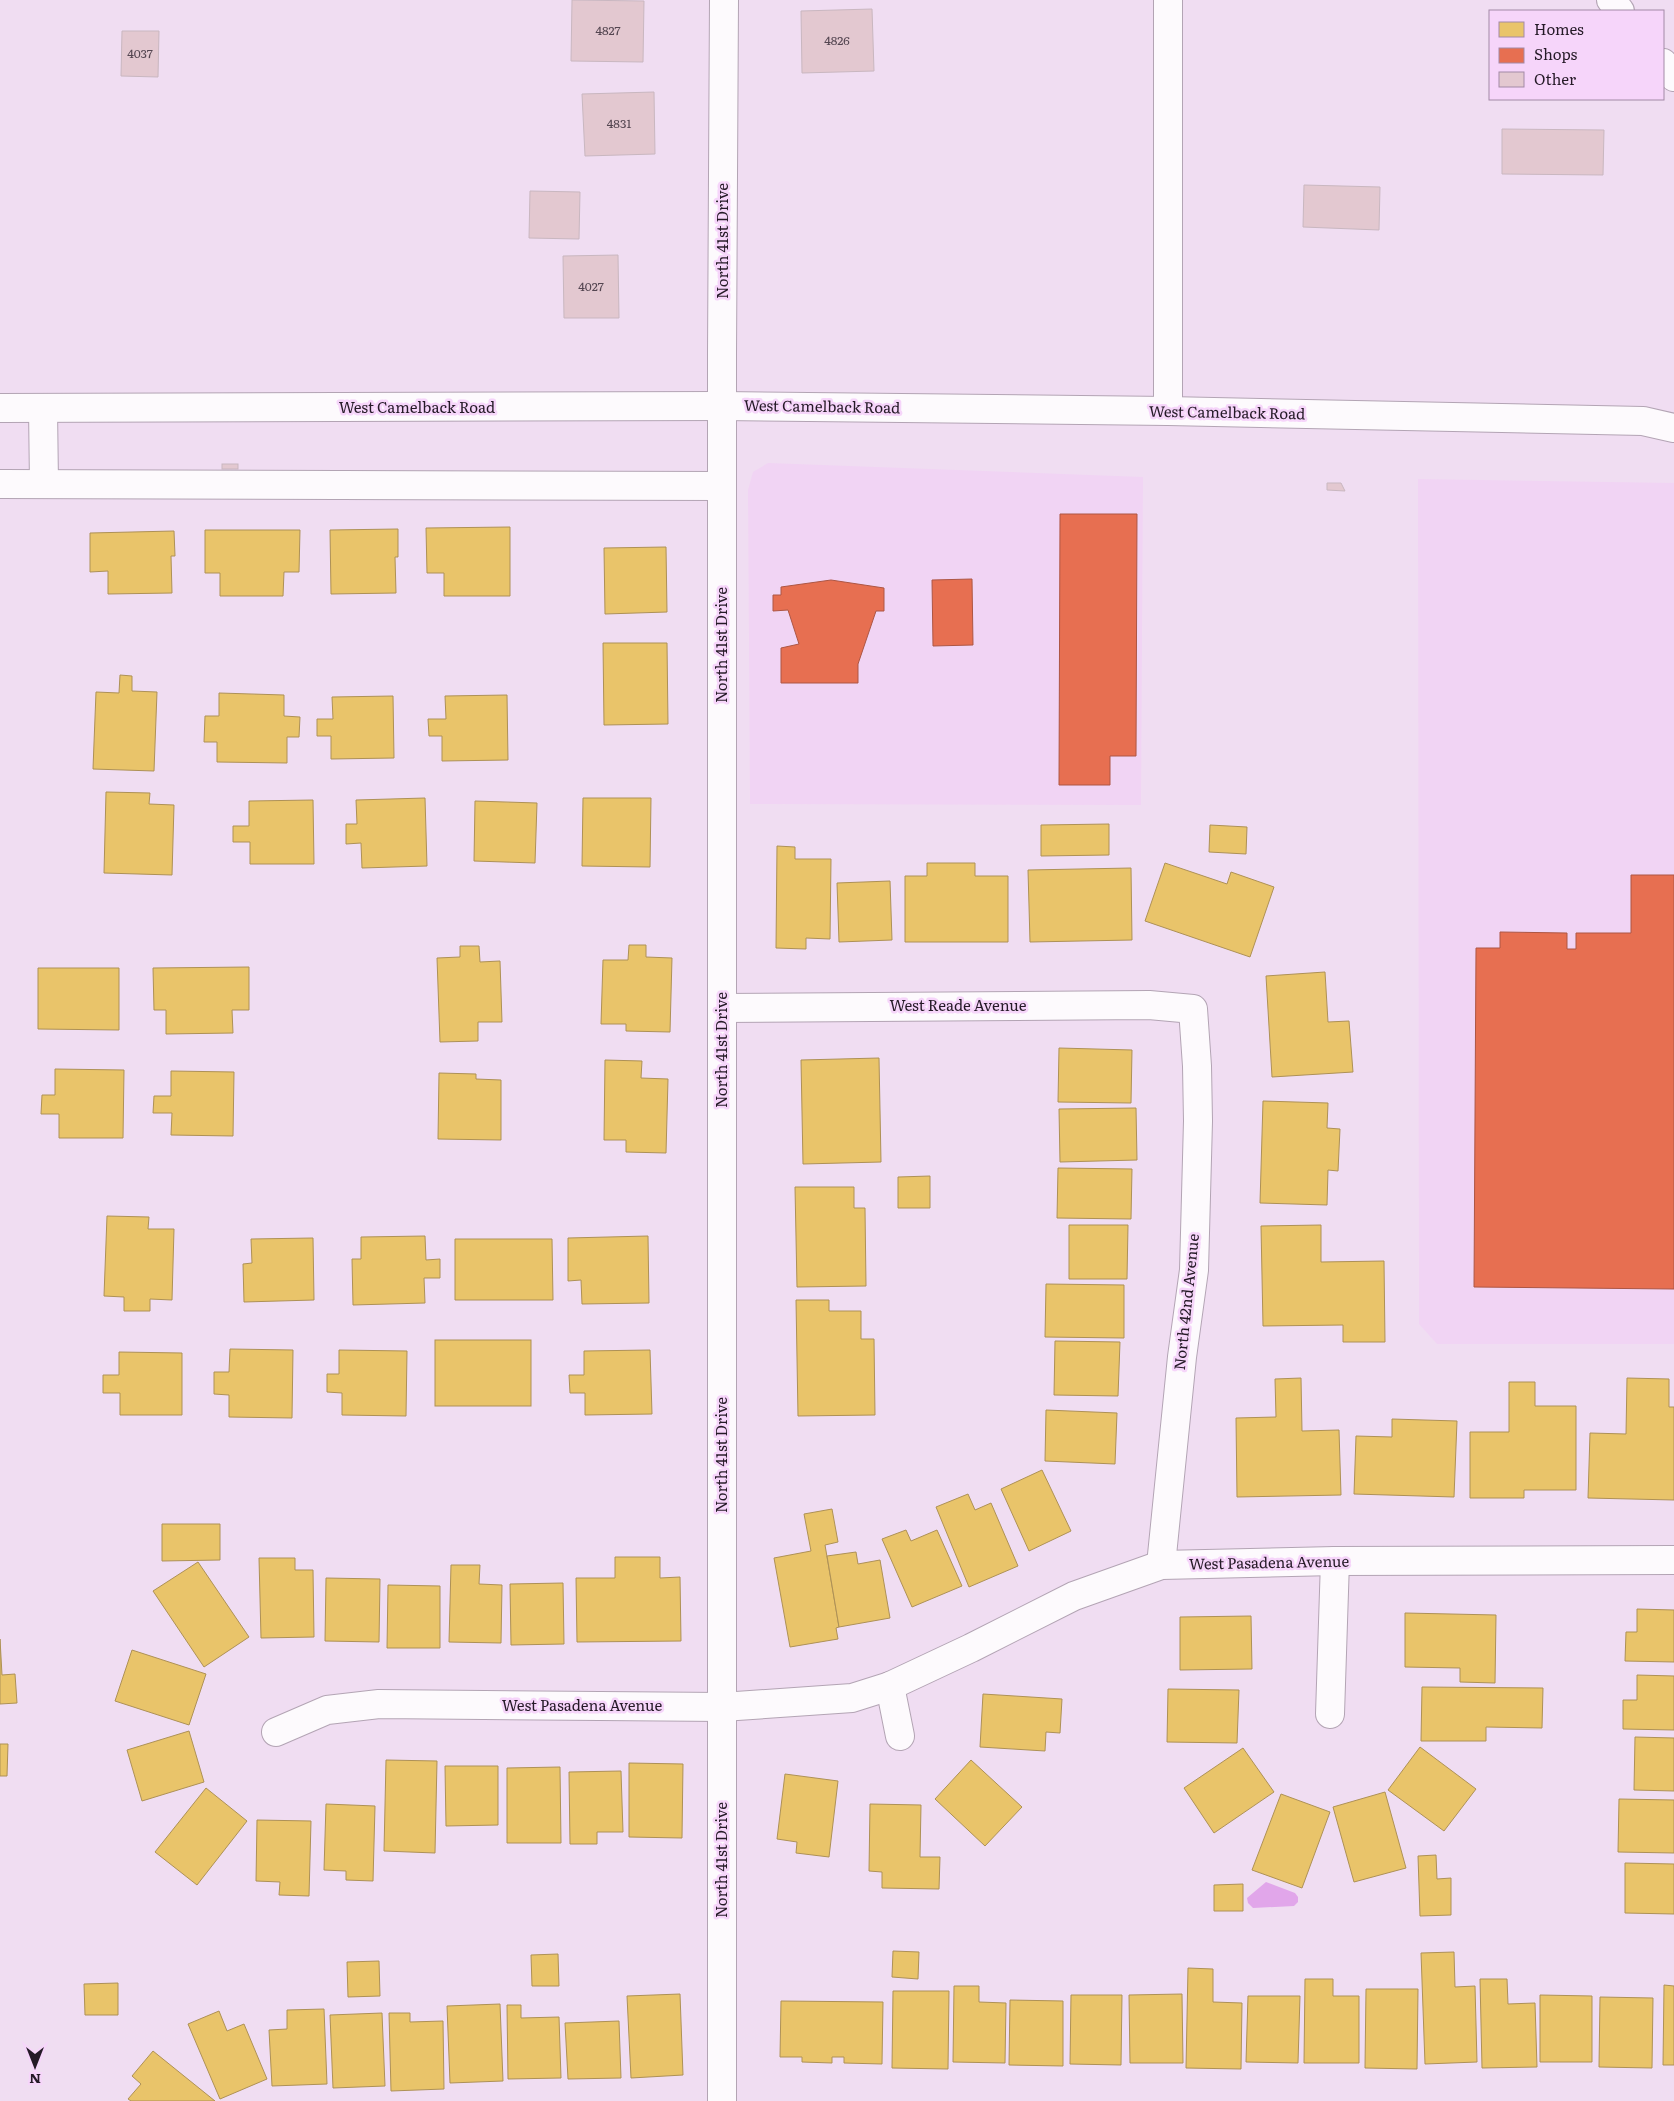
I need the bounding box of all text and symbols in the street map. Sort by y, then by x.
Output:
legend [1489,10,1664,100]
text: Homes [1534,17,1584,40]
house number: 4827 [595,21,621,39]
house number: 4826 [824,31,850,49]
text: Shops [1534,42,1577,65]
house number: 4037 [127,44,153,62]
text: Other [1534,67,1576,90]
house number: 4831 [607,114,631,132]
street label: North 41st Drive [710,183,733,299]
house number: 4027 [578,277,604,295]
street label: West Camelback Road [744,393,901,418]
street label: West Camelback Road [339,395,495,418]
street label: West Camelback Road [1149,399,1306,424]
street label: North 41st Drive [709,587,732,703]
street label: North 41st Drive [709,992,732,1108]
street label: West Reade Avenue [890,993,1027,1016]
street label: North 42nd Avenue [1167,1232,1204,1371]
street label: North 41st Drive [709,1397,732,1513]
street label: West Pasadena Avenue [1189,1549,1350,1574]
street label: West Pasadena Avenue [502,1693,662,1716]
street label: North 41st Drive [709,1802,732,1918]
north arrow [10,2041,60,2091]
text: N [29,2070,41,2090]

